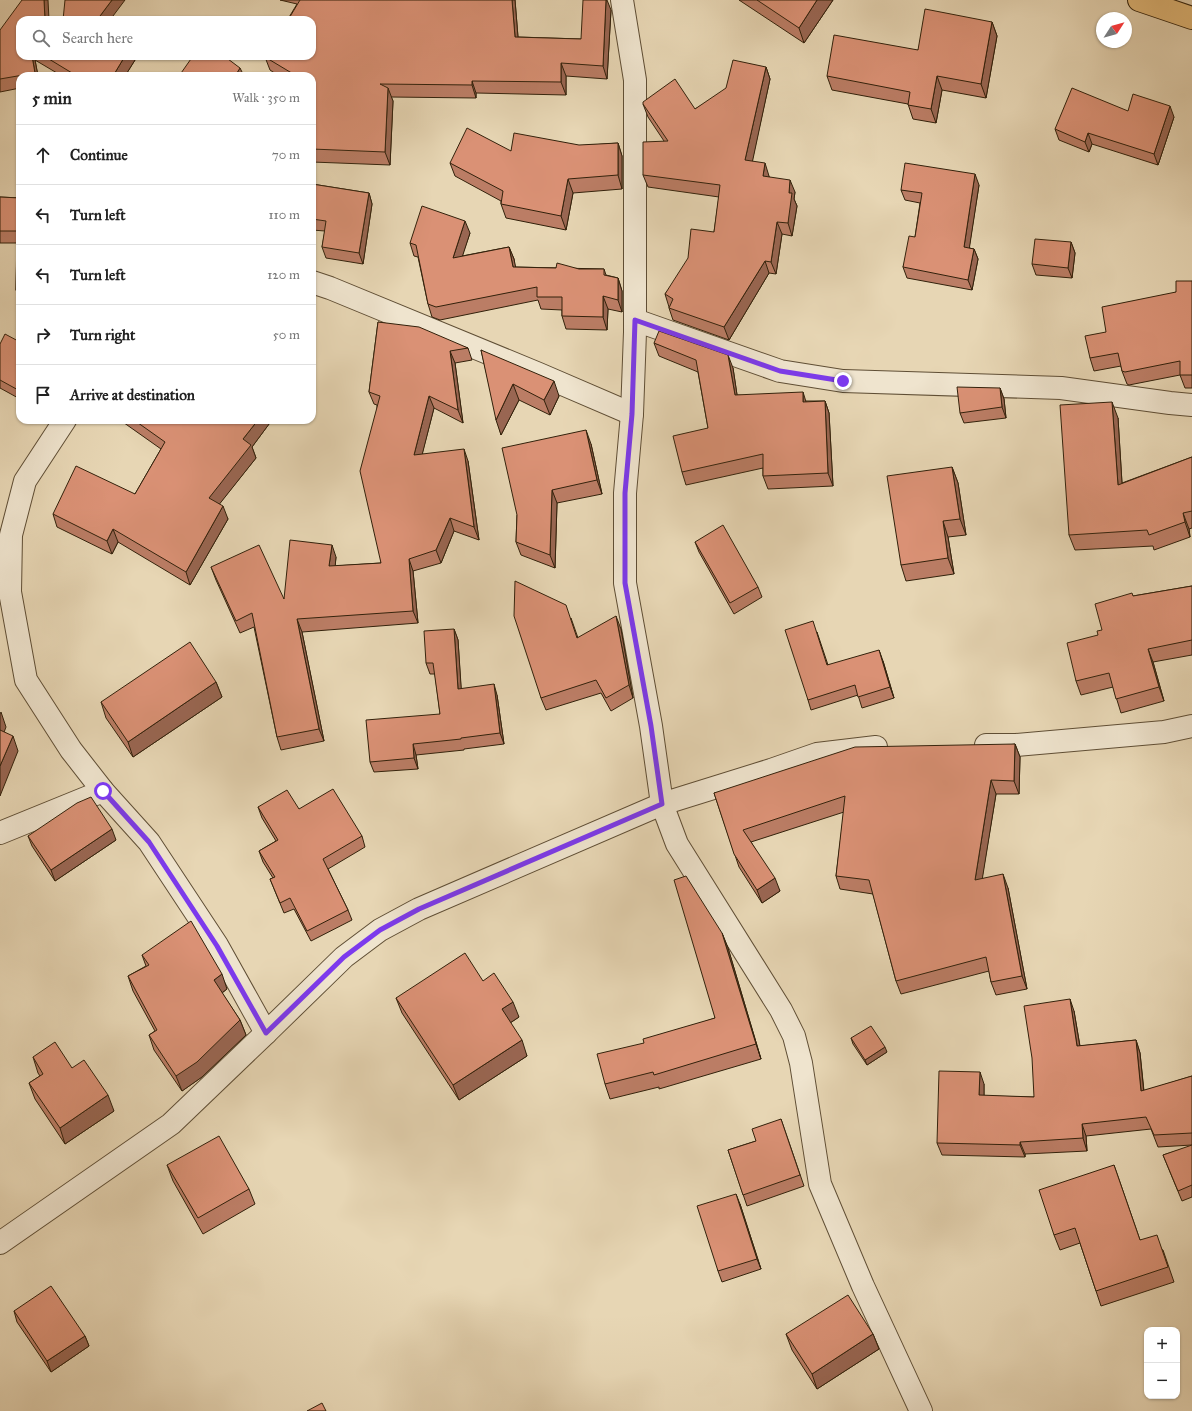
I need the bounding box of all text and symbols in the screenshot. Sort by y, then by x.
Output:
north arrow [1096,12,1132,48]
search box [16,16,316,60]
icon: search [30,27,52,49]
text: Search here [62,29,133,47]
text: 5 min [32,88,72,109]
text: Walk · 350 m [232,90,300,106]
icon: ahead [32,144,54,166]
text: Continue [70,146,128,164]
text: 70 m [272,147,300,163]
icon: left [32,204,54,226]
text: Turn left [70,206,126,224]
text: 110 m [268,207,300,223]
icon: left [32,264,54,286]
text: Turn left [70,266,126,284]
text: 120 m [267,267,300,283]
icon: right [32,324,54,346]
text: Turn right [70,326,135,344]
text: 50 m [273,327,300,343]
route end [834,372,852,390]
icon: arrive [32,384,54,406]
text: Arrive at destination [70,386,195,404]
route start [94,782,112,800]
map controls [1144,1327,1180,1399]
button: + [1144,1327,1180,1363]
button: − [1144,1363,1180,1399]

